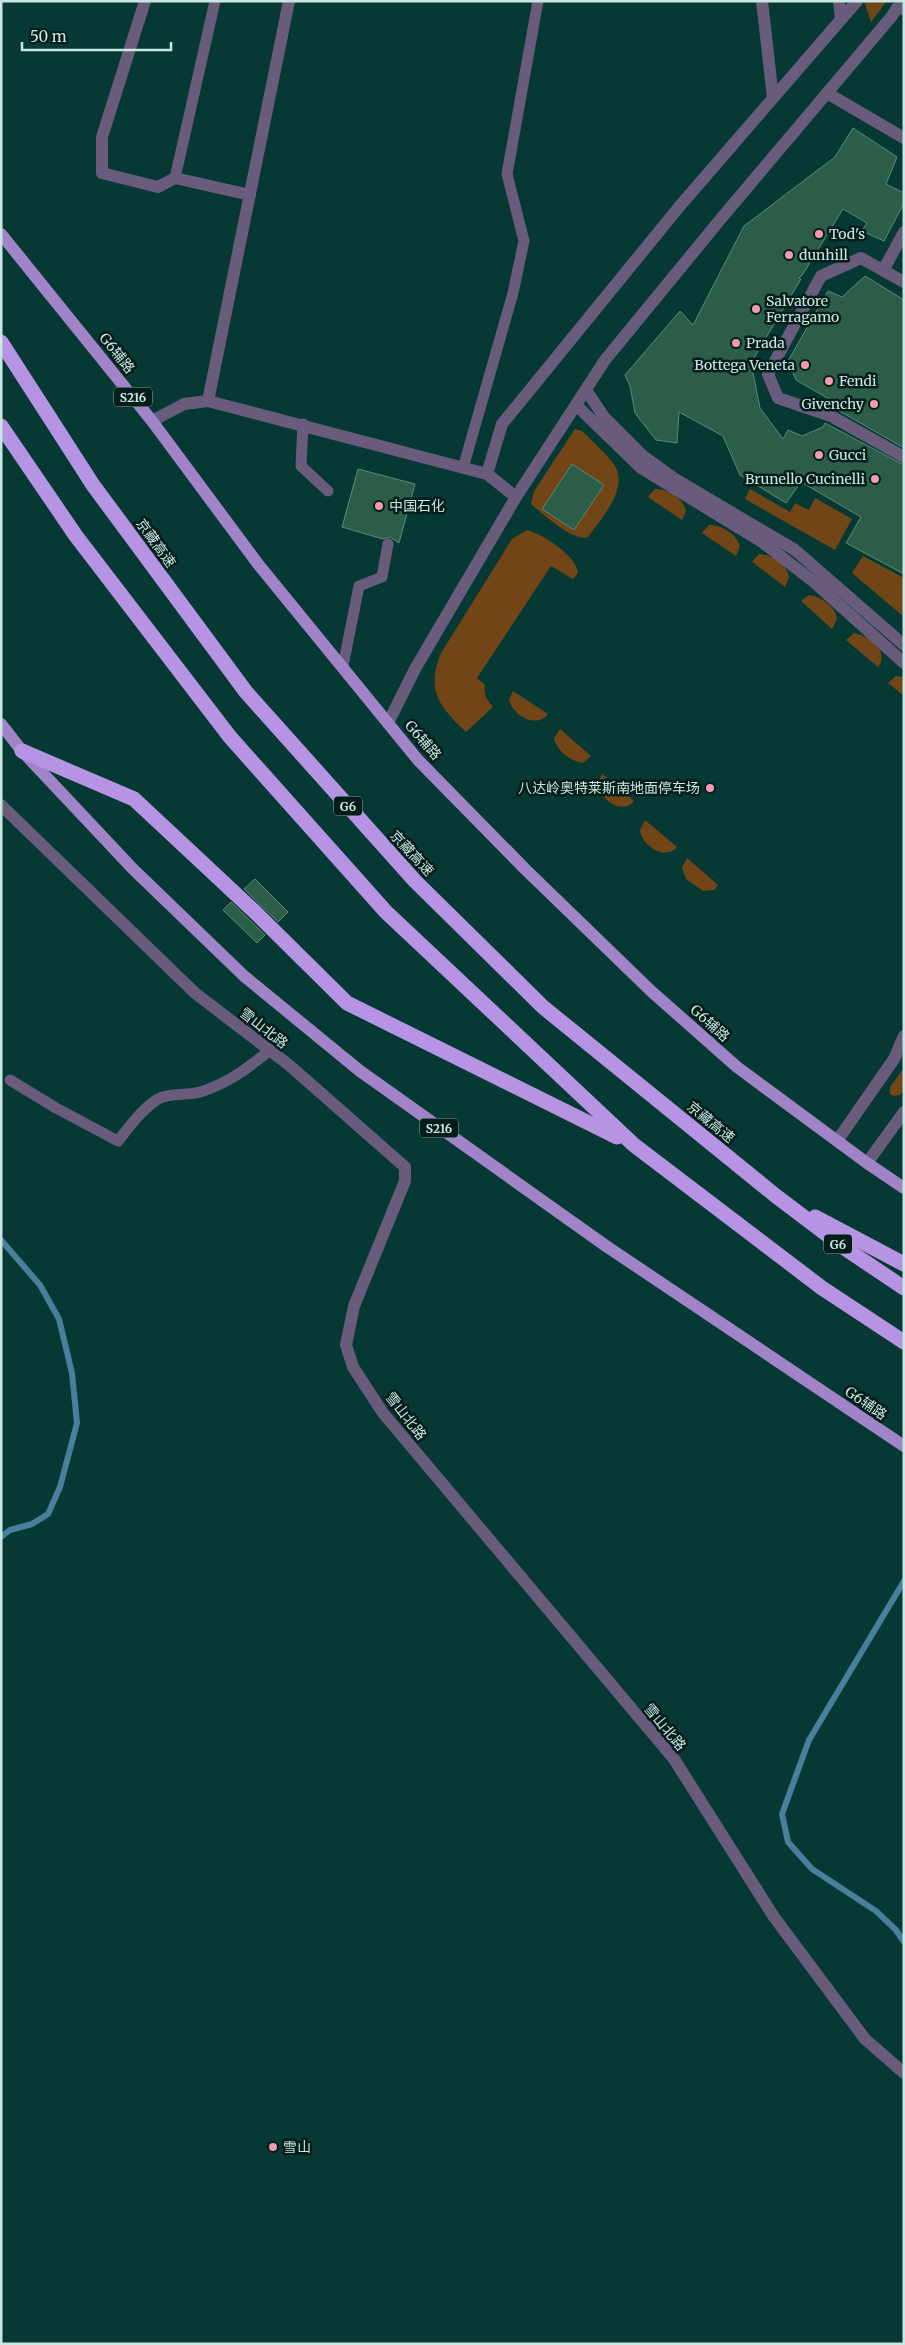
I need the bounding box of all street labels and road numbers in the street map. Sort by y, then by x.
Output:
street label: G6辅路 [95,329,139,377]
road number: S216 [114,388,152,407]
street label: 京藏高速 [132,515,180,571]
street label: G6辅路 [401,716,445,764]
road number: G6 [334,796,362,816]
street label: 京藏高速 [386,826,438,880]
street label: G6辅路 [687,1001,733,1045]
street label: 雪山北路 [236,1004,292,1052]
street label: 京藏高速 [684,1097,738,1147]
road number: S216 [420,1118,458,1138]
road number: G6 [824,1234,852,1254]
street label: G6辅路 [842,1382,890,1424]
street label: 雪山北路 [382,1388,430,1444]
street label: 雪山北路 [640,1700,690,1754]

